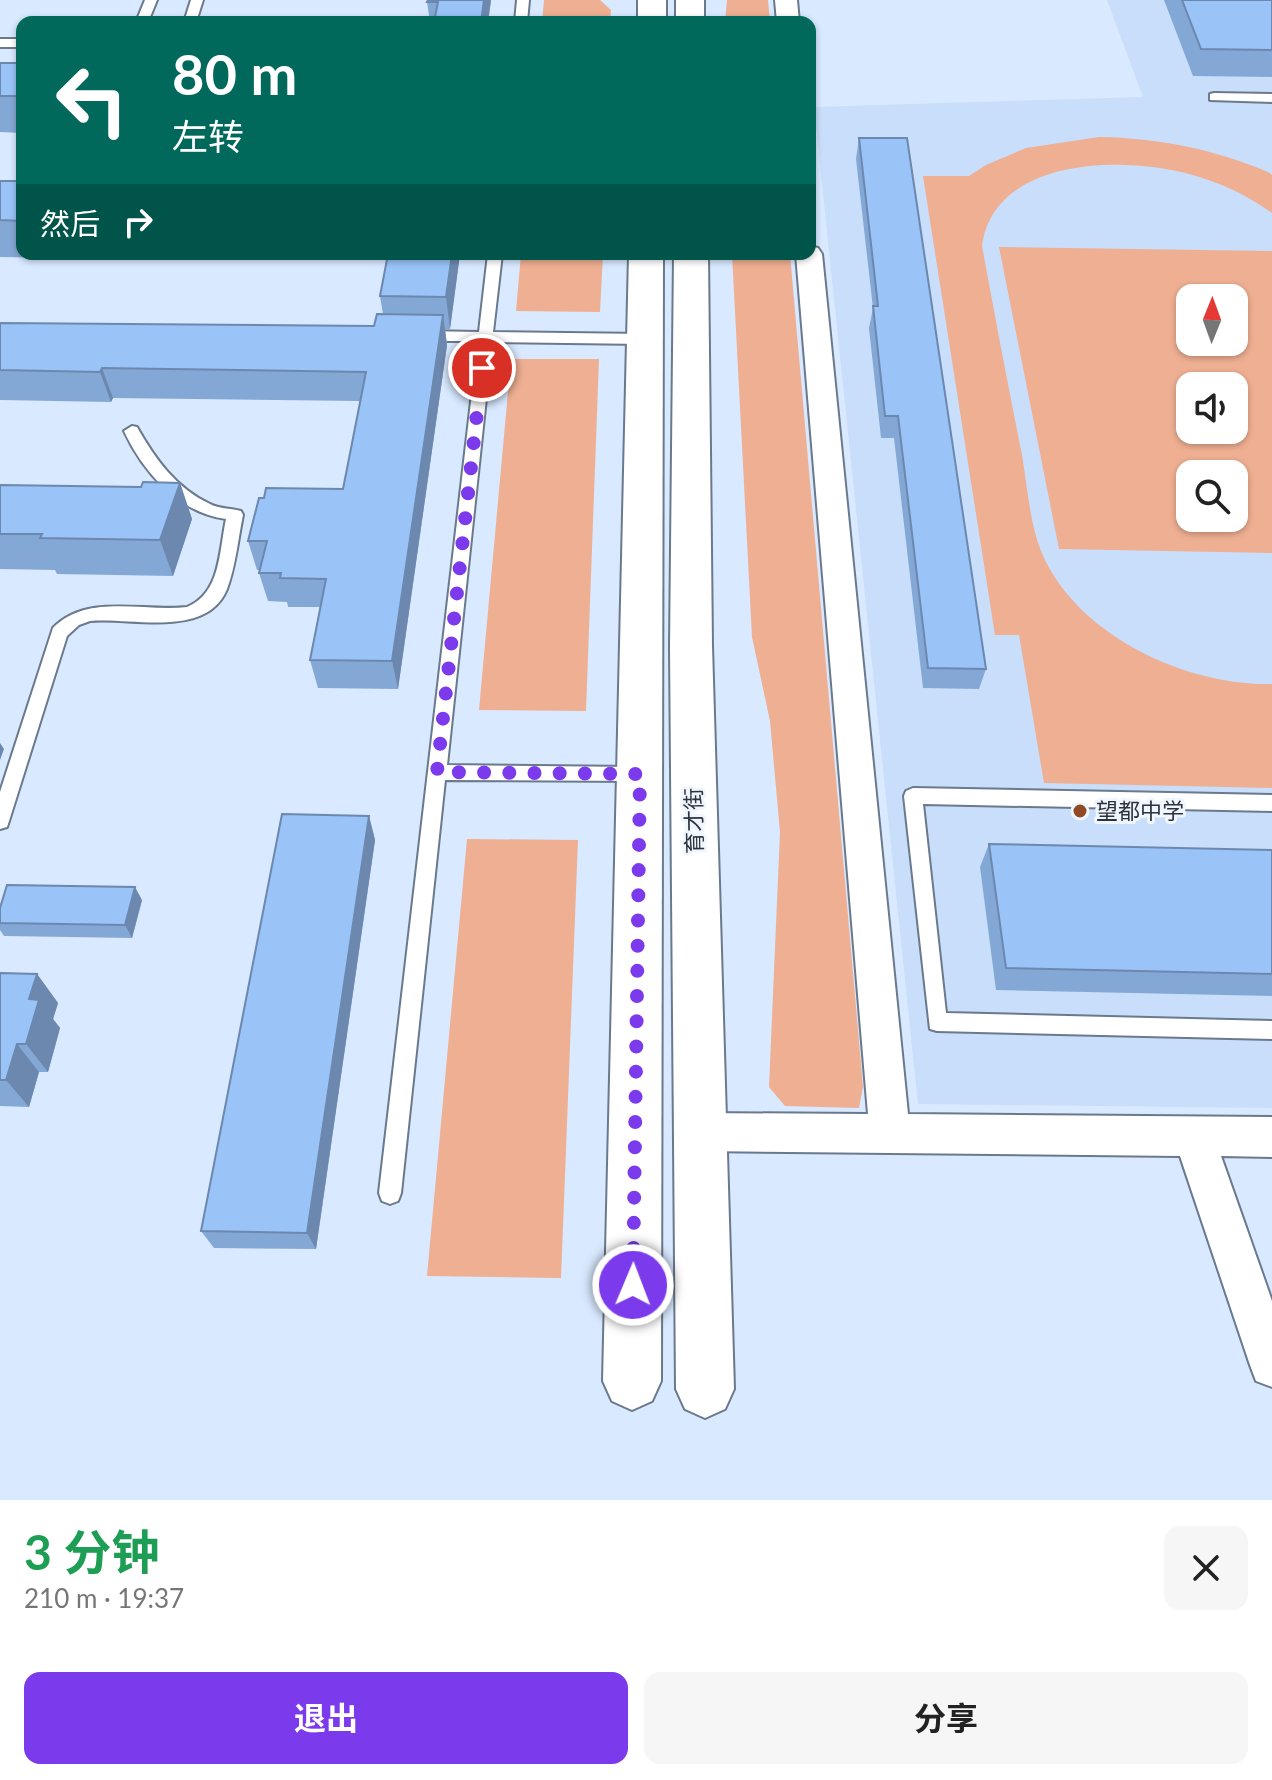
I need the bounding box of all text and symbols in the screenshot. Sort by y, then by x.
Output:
text: 80 m [172,40,297,107]
icon: left [40,48,144,152]
text: 左转 [172,114,244,158]
icon: right [116,200,160,244]
text: 然后 [40,205,100,241]
north arrow [1176,284,1248,356]
map controls [1176,284,1248,532]
pin [448,334,516,402]
icon: arrive [460,346,504,390]
button: sound [1176,372,1248,444]
button: search [1176,460,1248,532]
street label: 育才街 [679,788,708,854]
place label: 望都中学 [1096,797,1184,824]
marker: 望都中学 [1071,802,1089,820]
position arrow [591,1243,675,1327]
text: 3 分钟 [24,1523,160,1580]
button: close [1164,1526,1248,1610]
text: 210 m · 19:37 [24,1582,184,1614]
button: 退出 [24,1672,628,1764]
button: 分享 [644,1672,1248,1764]

